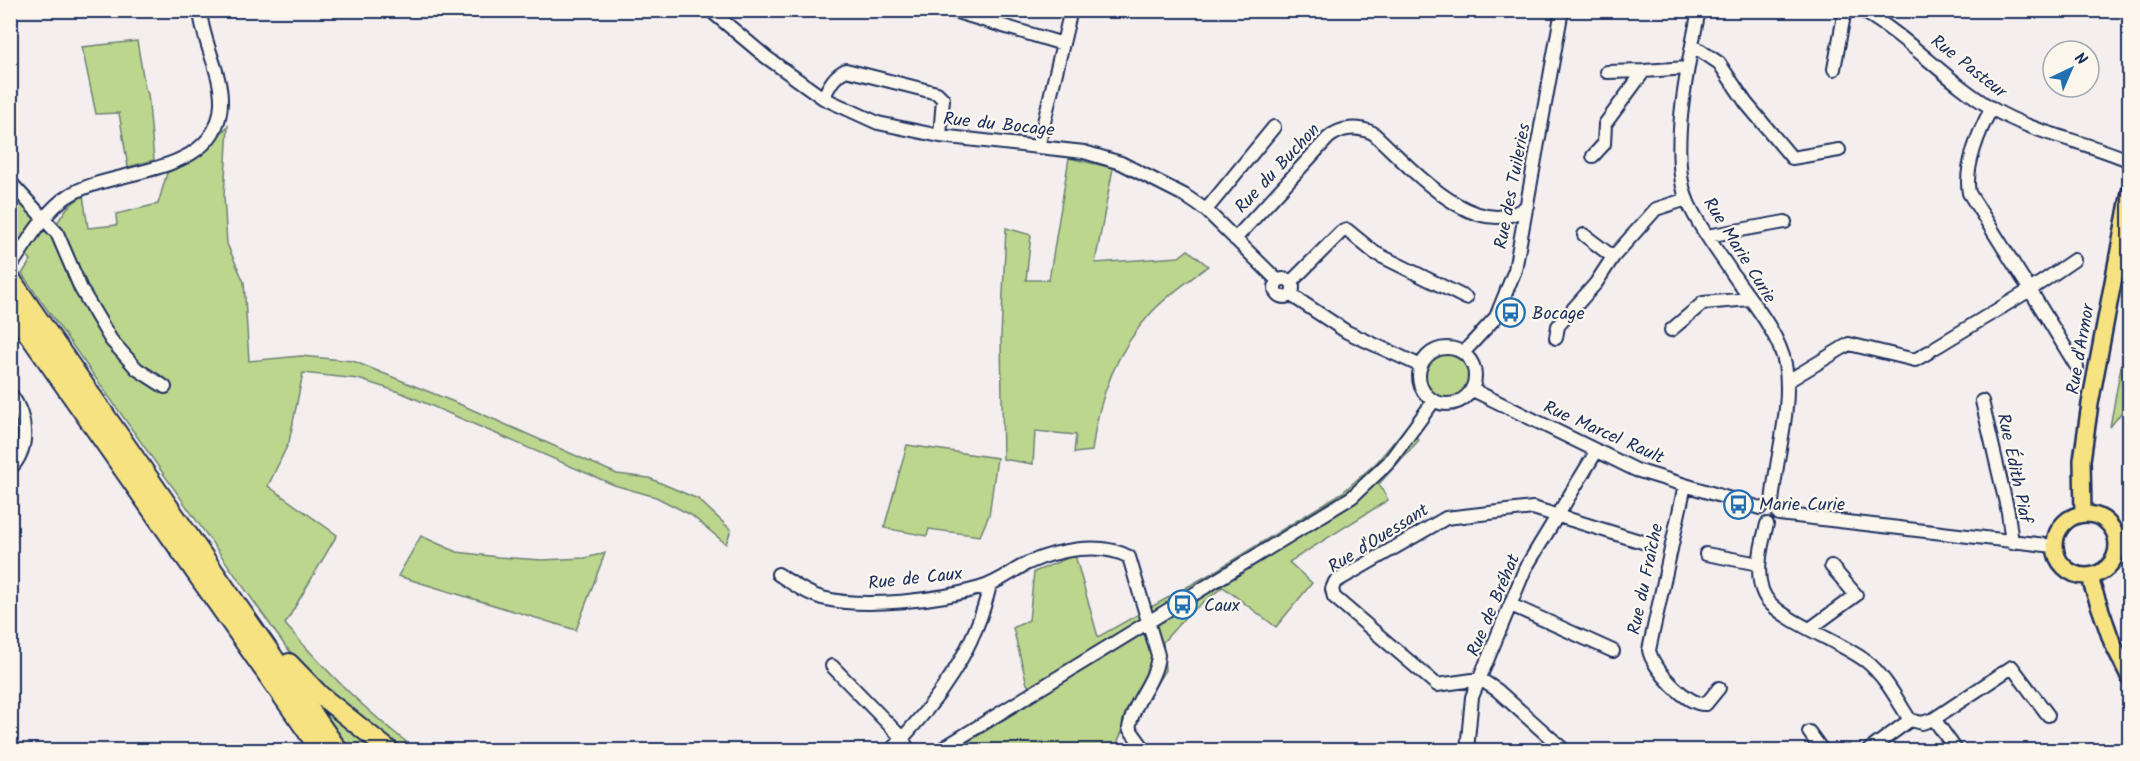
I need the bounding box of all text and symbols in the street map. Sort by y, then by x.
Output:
street label: Rue Pasteur [1924,28,2013,107]
north arrow [2041,39,2101,99]
text: N [2068,47,2093,72]
street label: Rue du Bocage [942,105,1056,146]
street label: Rue du Buchon [1228,117,1328,221]
street label: Rue des Tuileries [1487,121,1540,252]
street label: Rue Marie Curie [1695,192,1783,310]
bus stop icon: Bocage [1495,297,1527,329]
place label: Bocage [1532,300,1585,329]
street label: Rue d'Armor [2059,301,2104,397]
street label: Rue Marcel Rault [1538,394,1670,473]
street label: Rue Édith Piaf [1988,411,2040,528]
bus stop icon: Marie Curie [1722,488,1754,520]
place label: Marie Curie [1759,491,1845,520]
street label: Rue d'Ouessant [1323,496,1436,582]
street label: Rue du Fraîche [1621,521,1672,638]
street label: Rue de Bréhat [1460,549,1529,661]
street label: Rue de Caux [867,560,964,599]
bus stop icon: Caux [1167,589,1199,621]
place label: Caux [1204,592,1240,621]

